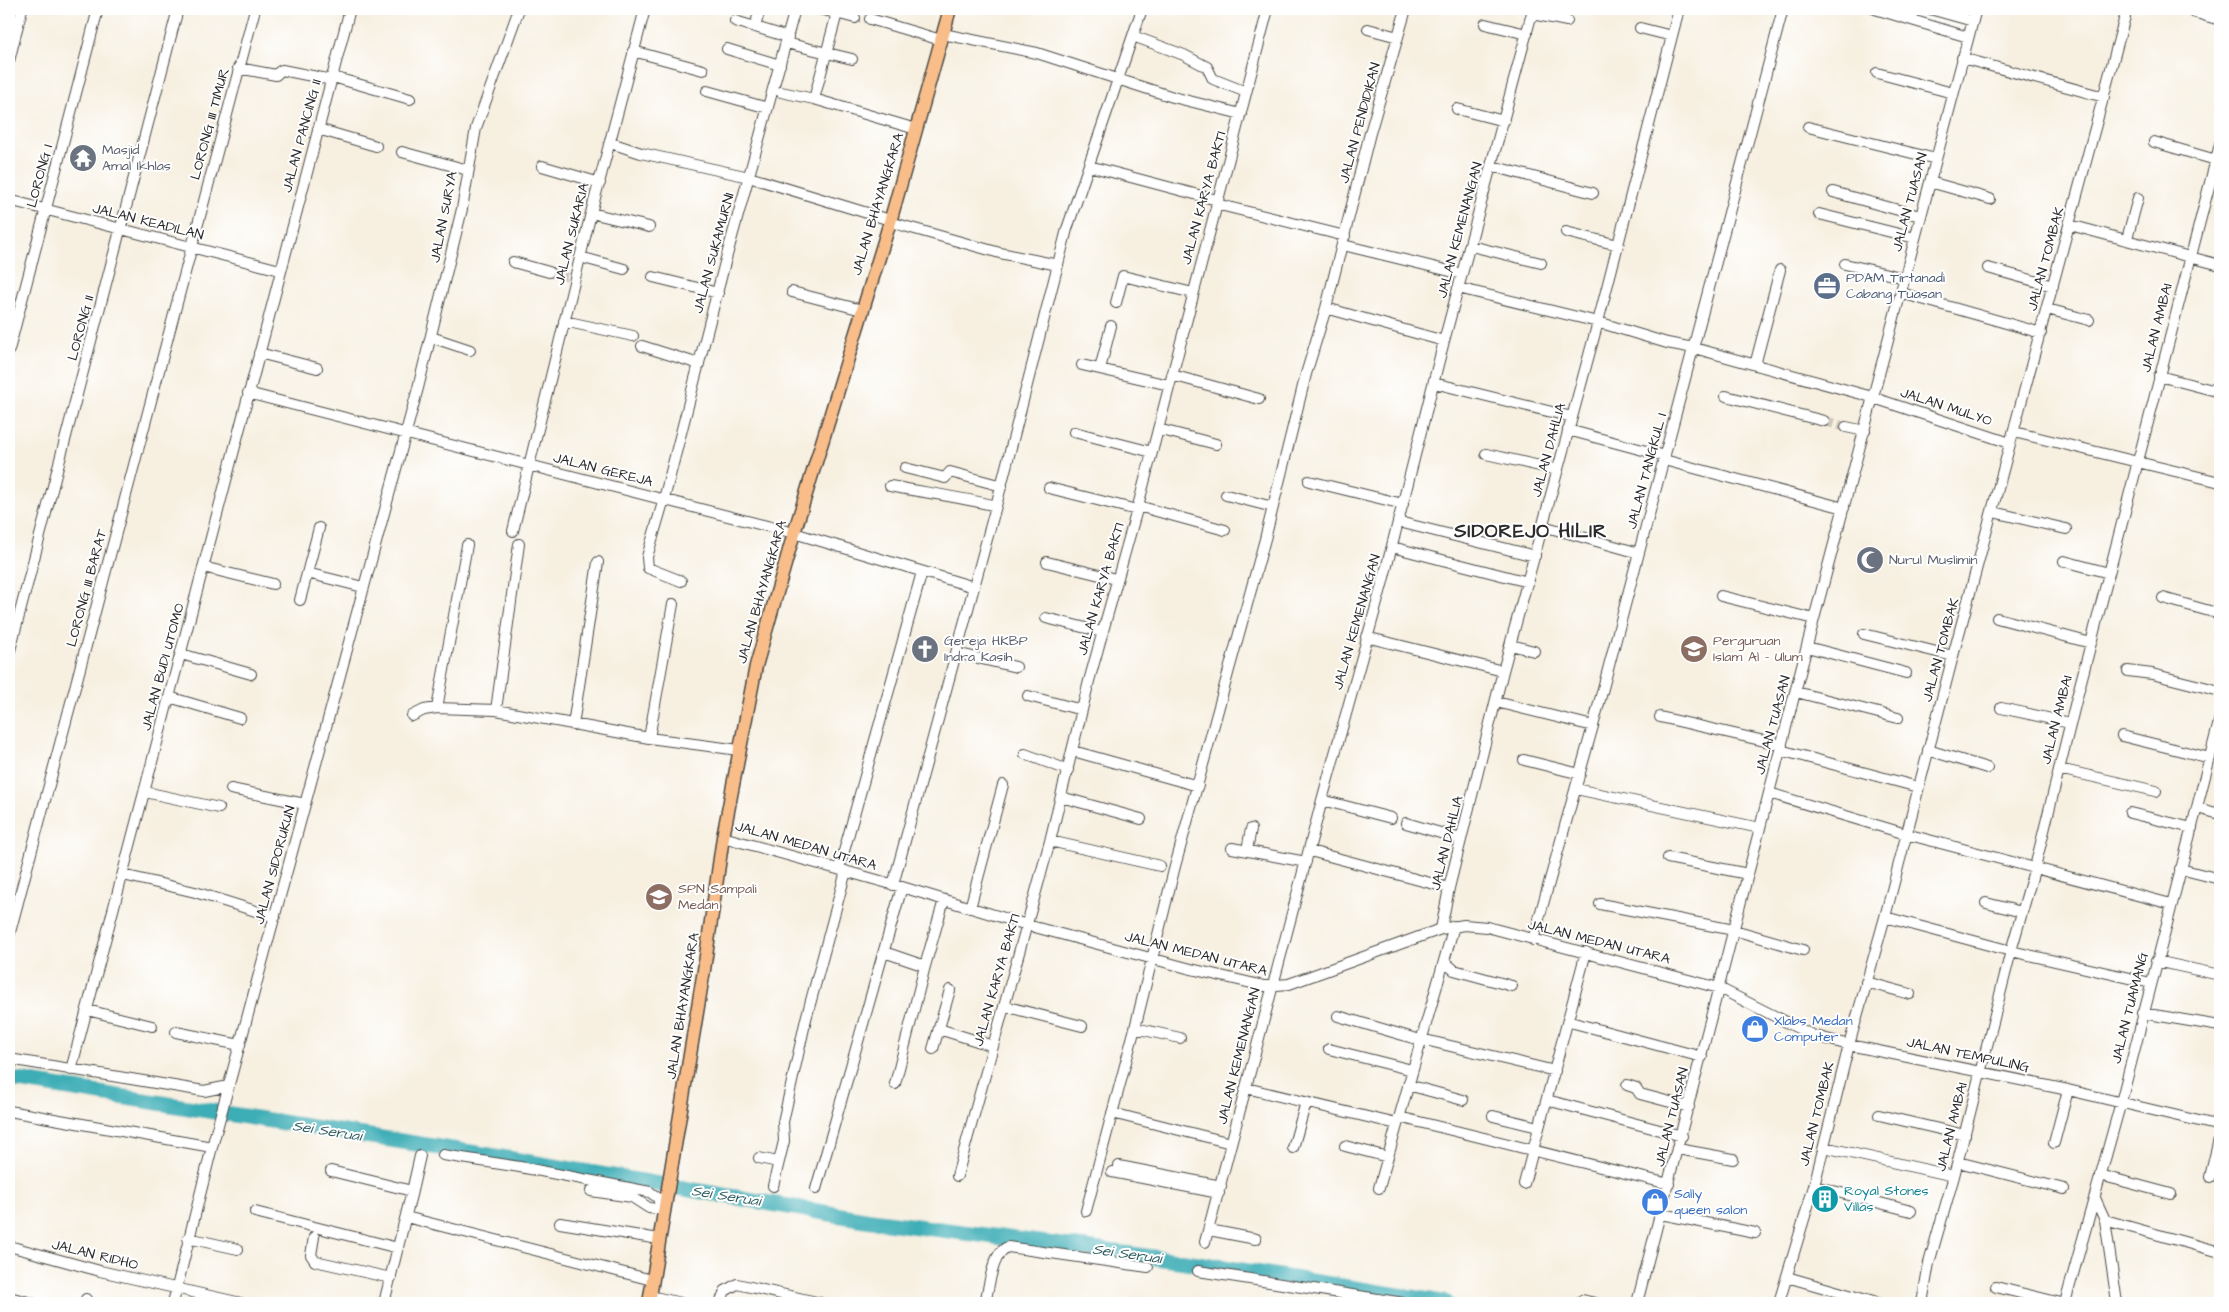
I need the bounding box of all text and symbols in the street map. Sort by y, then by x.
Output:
street label: JALAN PENDIDIKAN [1334,60,1386,185]
street label: LORONG III TIMUR [185,66,235,182]
street label: JALAN PANCING II [277,77,327,195]
street label: JALAN KARYA BAKTI [1177,129,1231,267]
street label: JALAN BHAYANGKARA [847,130,909,278]
place label: Masjid Amal Ikhlas [102,140,171,176]
street label: LORONG I [22,142,58,210]
temple icon: Masjid Amal Ikhlas [68,143,98,173]
street label: JALAN TUASAN [1887,150,1933,254]
street label: JALAN KEMENANGAN [1432,160,1488,300]
street label: JALAN SURYA [425,170,463,264]
street label: JALAN SUKARIA [550,181,594,287]
street label: JALAN SUKAMURNI [688,191,740,315]
street label: JALAN KEADILAN [90,199,206,246]
street label: JALAN TOMBAK [2023,204,2070,313]
place label: PDAM Tirtanadi Cabang Tuasan [1846,268,1945,304]
office icon: PDAM Tirtanadi Cabang Tuasan [1812,271,1842,301]
street label: JALAN AMBAI [2136,281,2178,375]
street label: LORONG II [63,293,99,363]
street label: JALAN MULYO [1898,383,1994,431]
street label: JALAN DAHLIA [1527,401,1571,499]
street label: JALAN TANGKUL I [1622,411,1672,531]
street label: JALAN GEREJA [551,448,655,492]
street label: JALAN BHAYANGKARA [732,518,792,666]
district label: SIDOREJO HILIR [1453,518,1608,545]
street label: JALAN KARYA BAKTI [1072,520,1130,658]
street label: LORONG III BARAT [62,527,112,649]
mosque icon: Nurul Muslimin [1855,545,1885,575]
place label: Nurul Muslimin [1889,550,1978,570]
street label: JALAN KEMENANGAN [1328,552,1386,692]
street label: JALAN TOMBAK [1918,595,1965,704]
street label: JALAN BUDI UTOMO [136,601,190,733]
place label: Gereja HKBP Indra Kasih [944,631,1028,667]
place label: Perguruan Islam Al - Ulum [1713,631,1803,667]
church icon: Gereja HKBP Indra Kasih [910,634,940,664]
school or university icon: Perguruan Islam Al - Ulum [1679,634,1709,664]
street label: JALAN TUASAN [1750,673,1796,777]
street label: JALAN AMBAI [2036,673,2078,767]
street label: JALAN DAHLIA [1426,794,1468,892]
street label: JALAN SIDORUKUN [250,803,300,926]
street label: JALAN MEDAN UTARA [733,816,879,876]
place label: SPN Sampali Medan [678,879,757,915]
school or university icon: SPN Sampali Medan [644,882,674,912]
street label: JALAN KARYA BAKTI [968,911,1026,1049]
street label: JALAN MEDAN UTARA [1526,915,1672,969]
street label: JALAN MEDAN UTARA [1123,927,1269,981]
street label: JALAN BHAYANGKARA [662,931,704,1081]
street label: JALAN TUAMANG [2107,950,2154,1066]
street label: JALAN KEMENANGAN [1212,985,1266,1126]
place label: Xlabs Medan Computer [1774,1011,1853,1047]
shop icon: Xlabs Medan Computer [1740,1014,1770,1044]
street label: JALAN TEMPULING [1905,1032,2032,1078]
street label: JALAN TOMBAK [1794,1059,1840,1168]
street label: JALAN TUASAN [1650,1065,1694,1169]
street label: JALAN AMBAI [1931,1080,1973,1174]
water label: Sei Seruai [291,1115,365,1147]
water label: Sei Seruai [690,1180,764,1212]
place label: Royal Stones Villas [1844,1181,1929,1217]
place label: Sally queen salon [1674,1184,1747,1220]
building icon: Royal Stones Villas [1810,1184,1840,1214]
shop icon: Sally queen salon [1640,1187,1670,1217]
street label: JALAN RIDHO [50,1235,140,1275]
water label: Sei Seruai [1091,1239,1165,1269]

